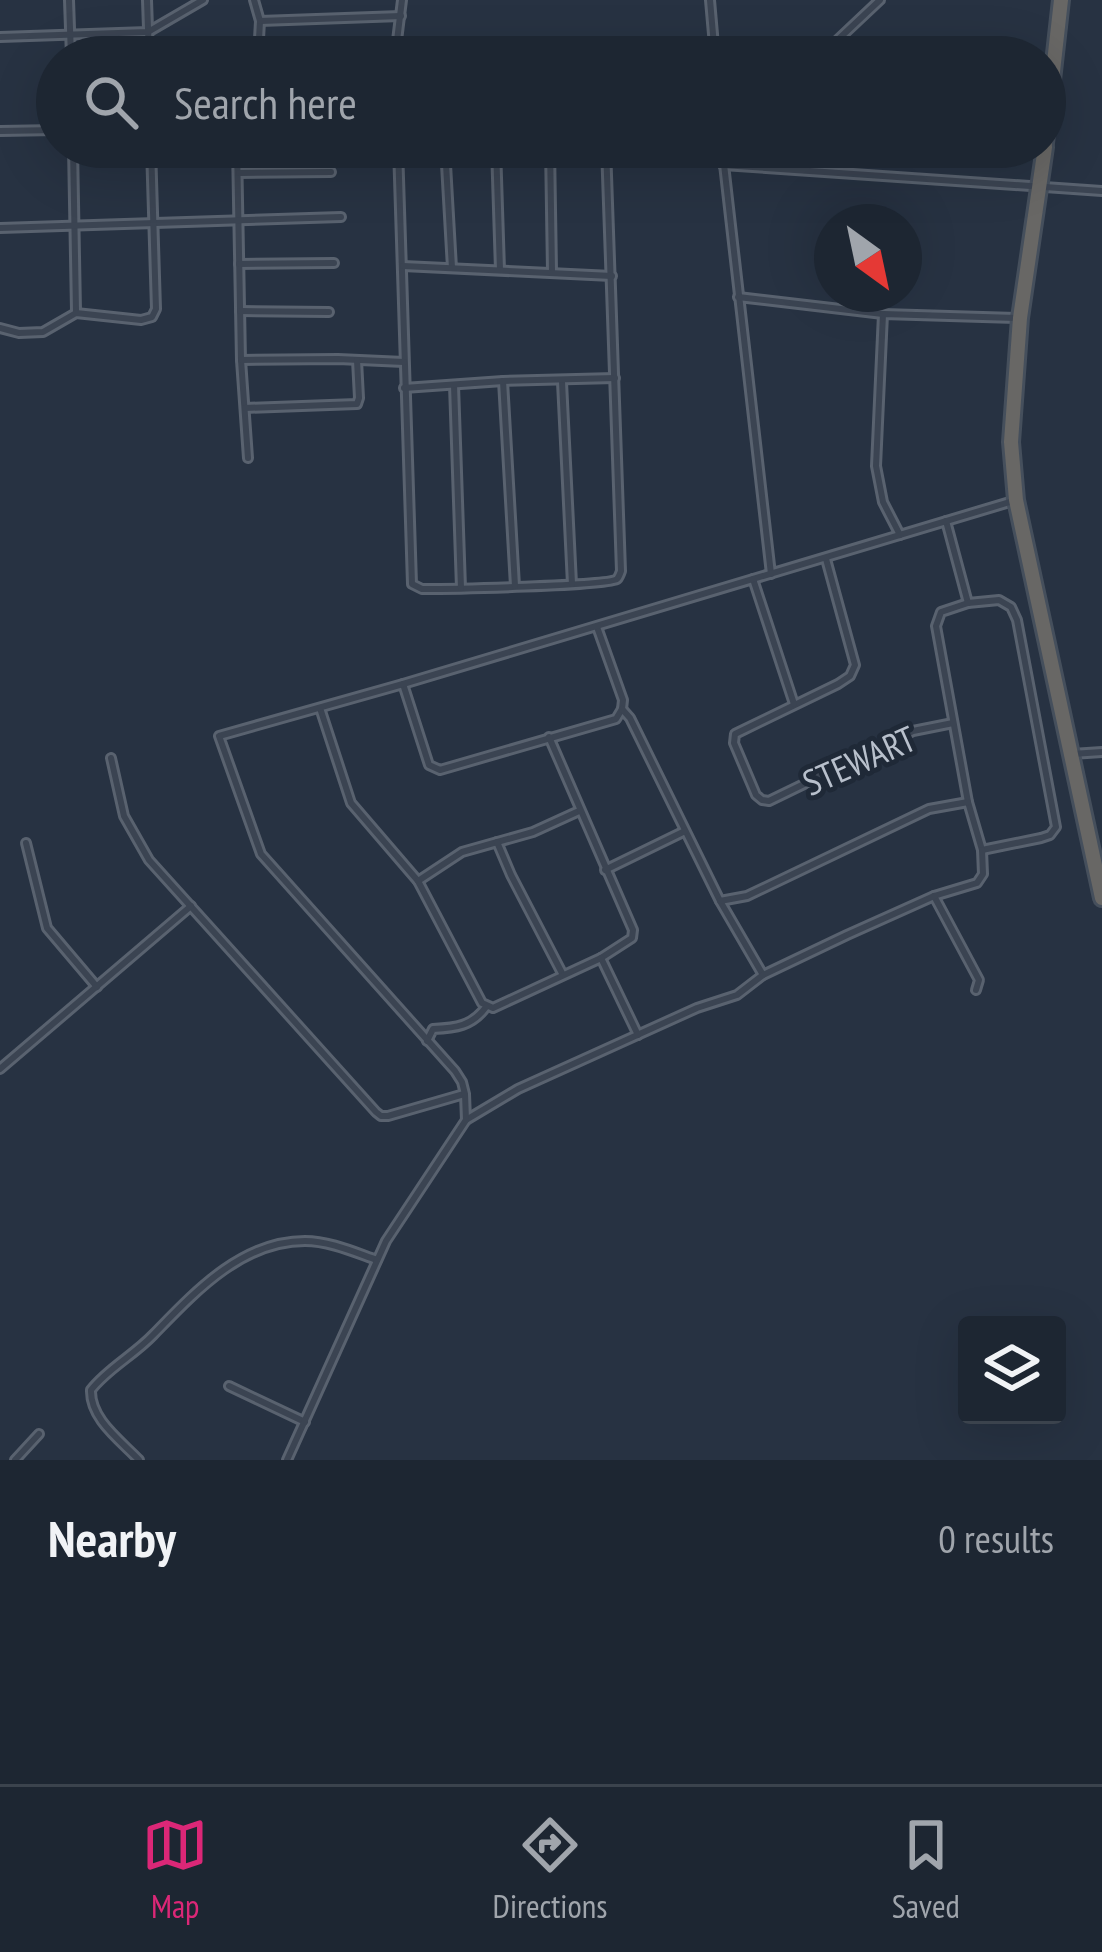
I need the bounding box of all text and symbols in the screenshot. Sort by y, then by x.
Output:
search box [36,36,1066,168]
icon: search [78,69,144,135]
text: Search here [174,73,357,131]
north arrow [814,204,922,312]
street label: STEWART [795,714,923,806]
map controls [958,1316,1066,1424]
button: layers [958,1316,1066,1424]
text: Nearby [48,1505,176,1571]
text: 0 results [938,1513,1054,1564]
tab: Map [142,1812,208,1927]
tab: Directions [493,1812,607,1927]
tab: Saved [892,1812,960,1927]

